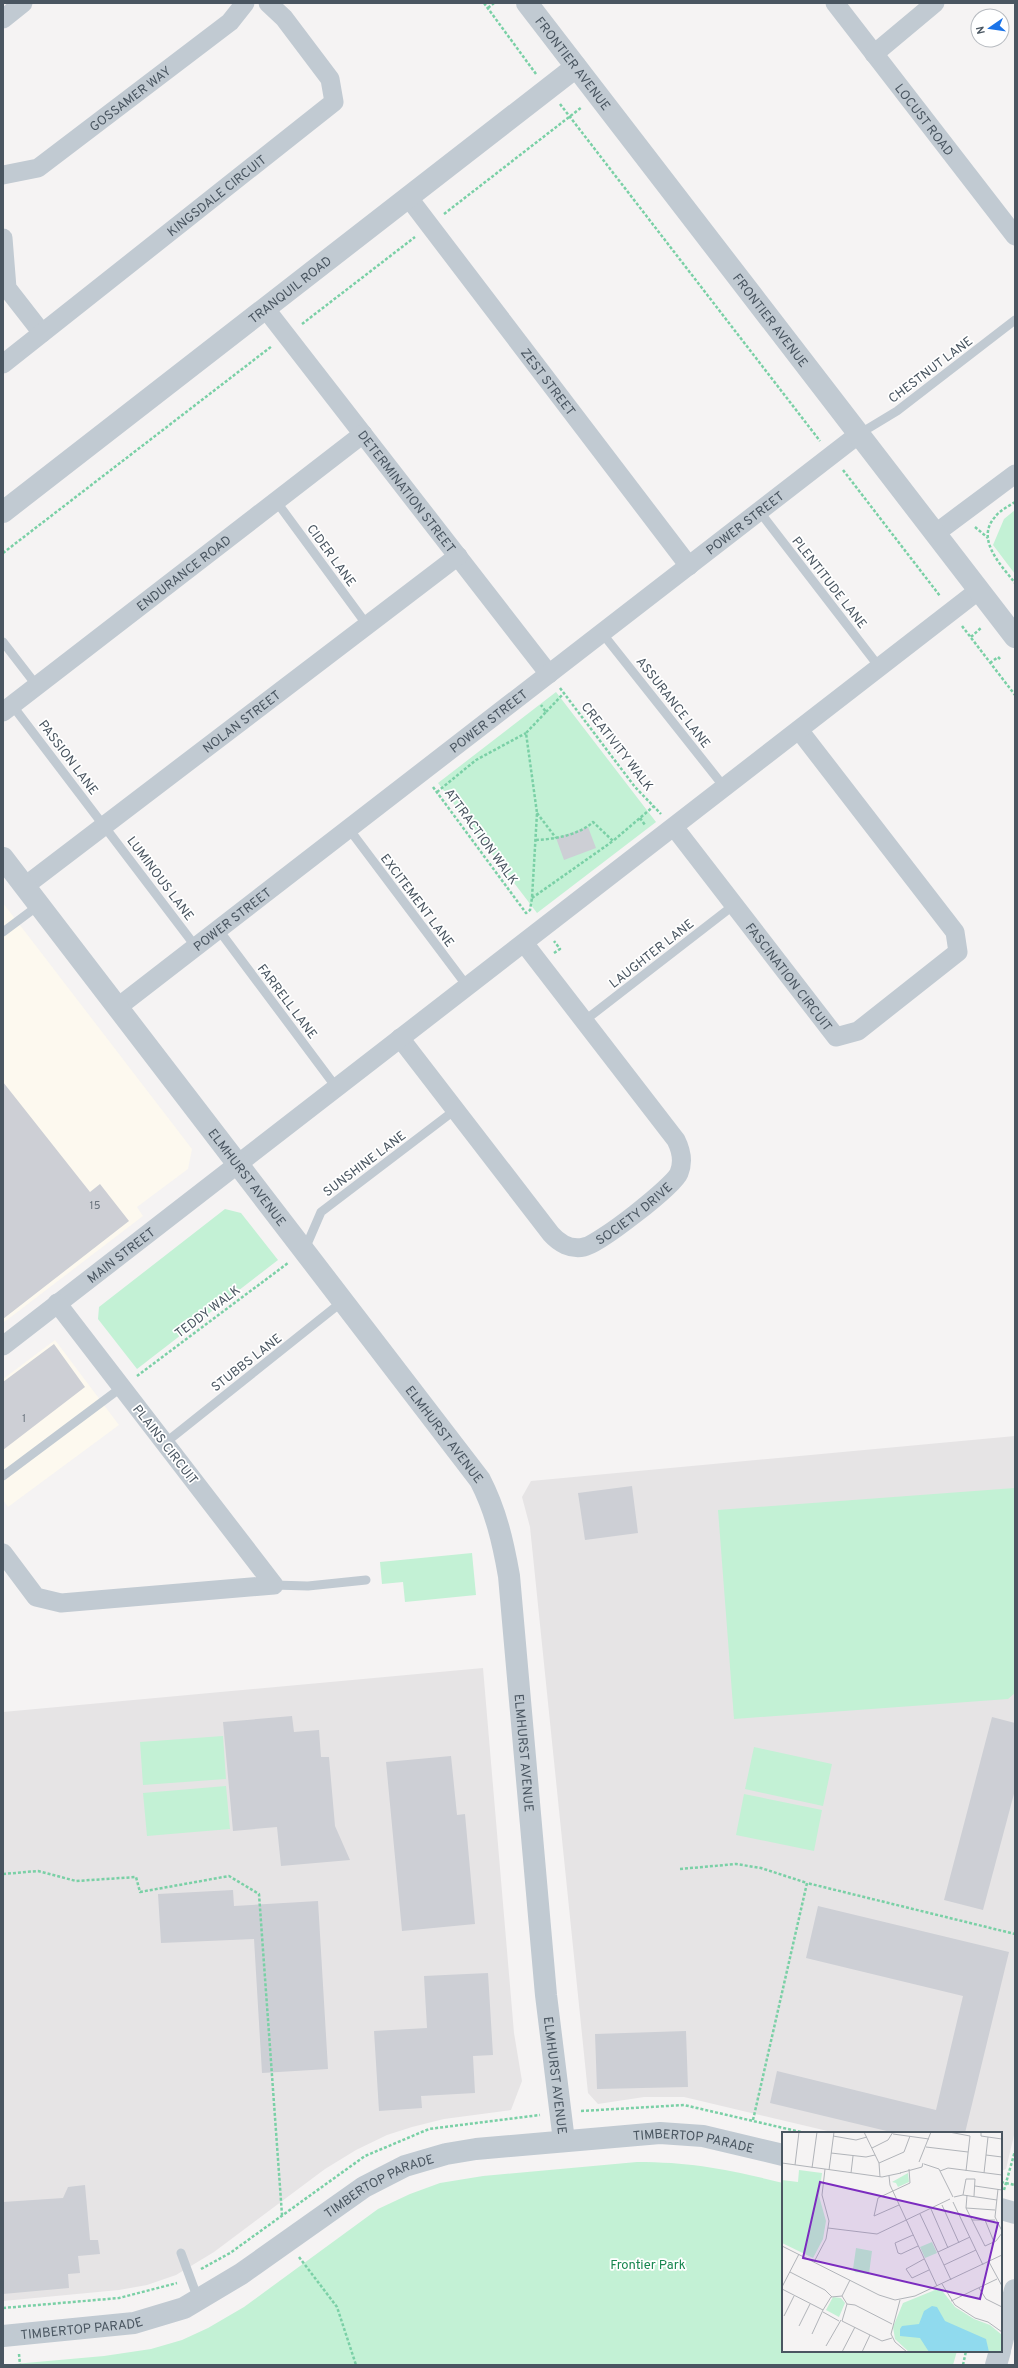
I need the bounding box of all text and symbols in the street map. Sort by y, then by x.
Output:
north arrow [970,8,1010,48]
street label: FRONTIER AVENUE [531,14,613,115]
text: N [974,25,989,35]
street label: GOSSAMER WAY [87,64,175,136]
street label: LOCUST ROAD [890,81,956,160]
street label: KINGSDALE CIRCUIT [165,153,270,241]
street label: TRANQUIL ROAD [246,254,336,328]
street label: FRONTIER AVENUE [728,271,811,371]
street label: CHESTNUT LANE [886,334,976,407]
street label: ZEST STREET [516,346,578,420]
street label: DETERMINATION STREET [353,428,458,557]
street label: POWER STREET [704,489,788,559]
street label: CIDER LANE [302,522,358,590]
street label: ENDURANCE ROAD [134,533,235,616]
street label: PLENTITUDE LANE [787,534,869,633]
street label: ASSURANCE LANE [632,654,713,752]
street label: POWER STREET [447,687,532,757]
street label: NOLAN STREET [200,688,285,758]
street label: CREATIVITY WALK [577,700,656,795]
street label: PASSION LANE [34,718,101,799]
street label: ATTRACTION WALK [440,786,521,888]
street label: LUMINOUS LANE [122,834,196,925]
street label: EXCITEMENT LANE [376,851,457,951]
street label: POWER STREET [191,885,275,956]
street label: LAUGHTER LANE [607,917,698,992]
street label: FASCINATION CIRCUIT [741,921,835,1035]
street label: FARRELL LANE [253,962,320,1043]
street label: ELMHURST AVENUE [204,1126,288,1230]
street label: SUNSHINE LANE [321,1128,410,1201]
street label: SOCIETY DRIVE [593,1180,677,1250]
house number: 15 [90,1199,101,1213]
street label: MAIN STREET [85,1225,159,1288]
street label: TEDDY WALK [172,1283,244,1342]
street label: STUBBS LANE [209,1331,286,1396]
street label: ELMHURST AVENUE [401,1383,486,1487]
street label: PLAINS CIRCUIT [128,1402,201,1488]
house number: 1 [22,1412,26,1426]
street label: ELMHURST AVENUE [509,1693,536,1813]
street label: ELMHURST AVENUE [539,2016,569,2135]
street label: TIMBERTOP PARADE [632,2127,756,2158]
inset map [782,2132,1002,2352]
street label: TIMBERTOP PARADE [322,2152,436,2222]
park label: Frontier Park [610,2258,686,2274]
street label: TIMBERTOP PARADE [20,2315,145,2344]

